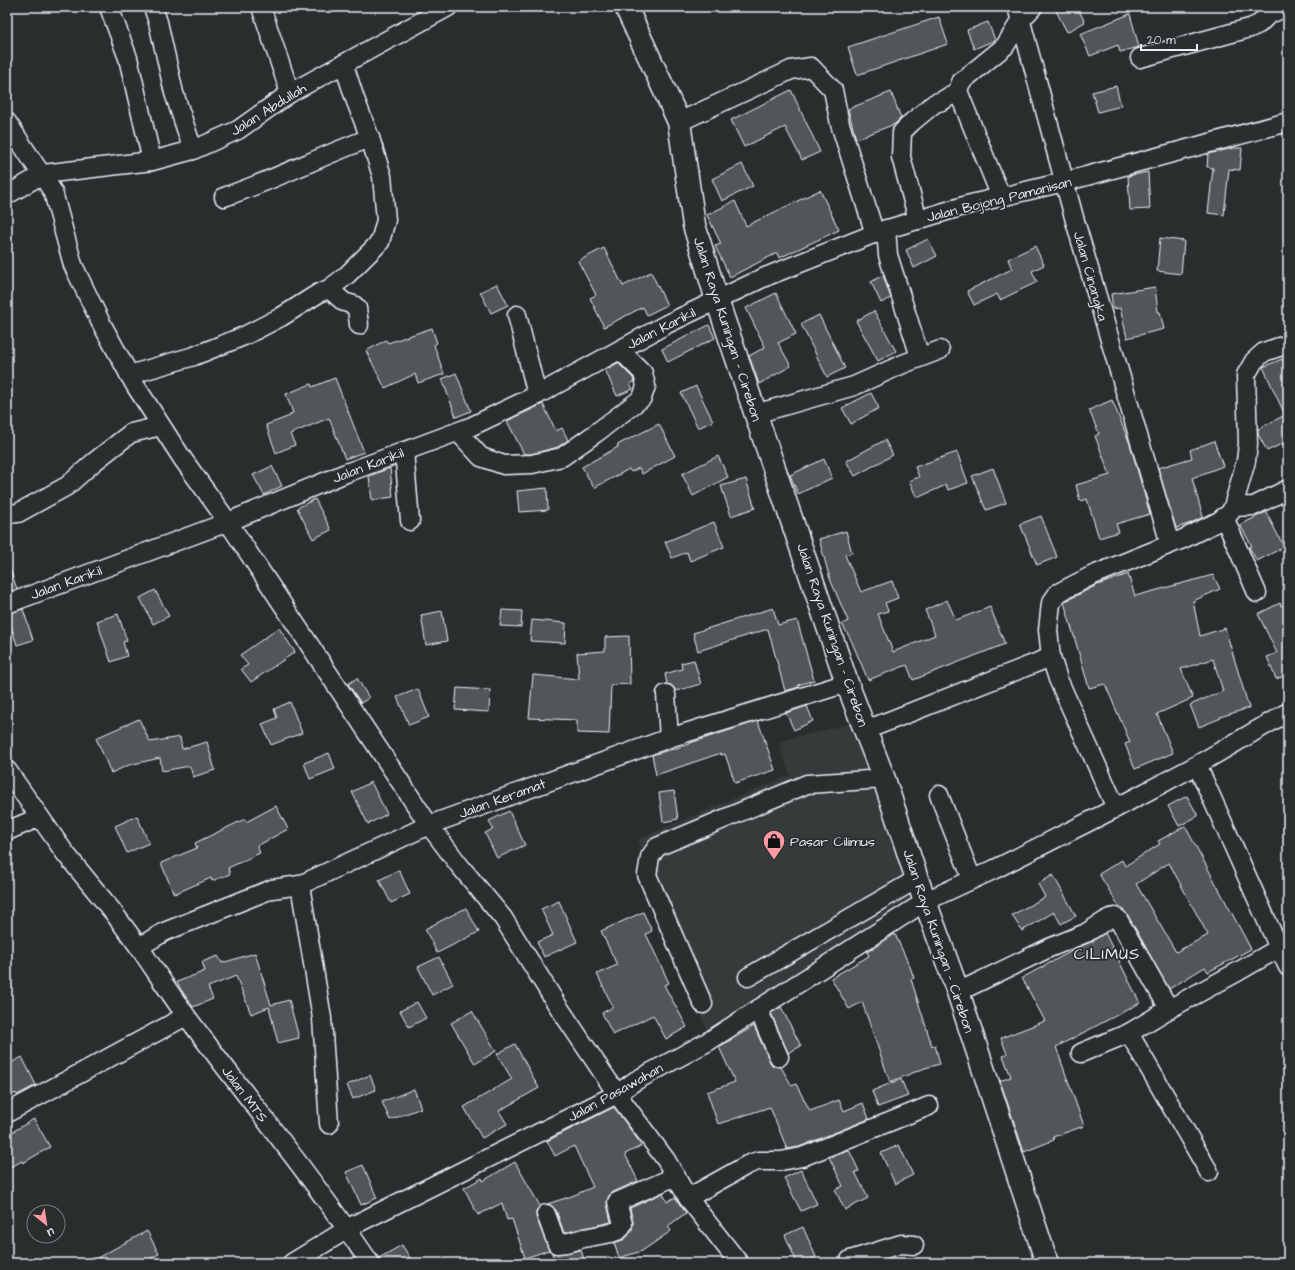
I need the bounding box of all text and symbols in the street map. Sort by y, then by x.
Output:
scale bar [1141,26,1197,52]
text: 20 m [1147,32,1176,49]
street label: Jalan Abdullah [227,79,310,141]
street label: Jalan Bojong Pamanisan [925,172,1074,228]
street label: Jalan Cinangka [1068,229,1112,324]
street label: Jalan Raya Kuningan - Cirebon [688,235,766,424]
street label: Jalan Karikil [624,303,699,355]
street label: Jalan Karikil [330,443,407,489]
street label: Jalan Raya Kuningan - Cirebon [791,541,873,730]
street label: Jalan Karikil [28,561,105,605]
street label: Jalan Keramat [456,774,549,824]
shop icon: Pasar Cilimus [761,828,787,861]
place label: Pasar Cilimus [790,832,875,852]
street label: Jalan Raya Kuningan - Cirebon [897,847,979,1036]
district label: CILIMUS [1074,943,1140,965]
street label: Jalan Pasawahan [564,1058,667,1127]
street label: Jalan MTS [216,1062,272,1127]
north arrow [26,1204,66,1244]
text: U [44,1224,58,1240]

